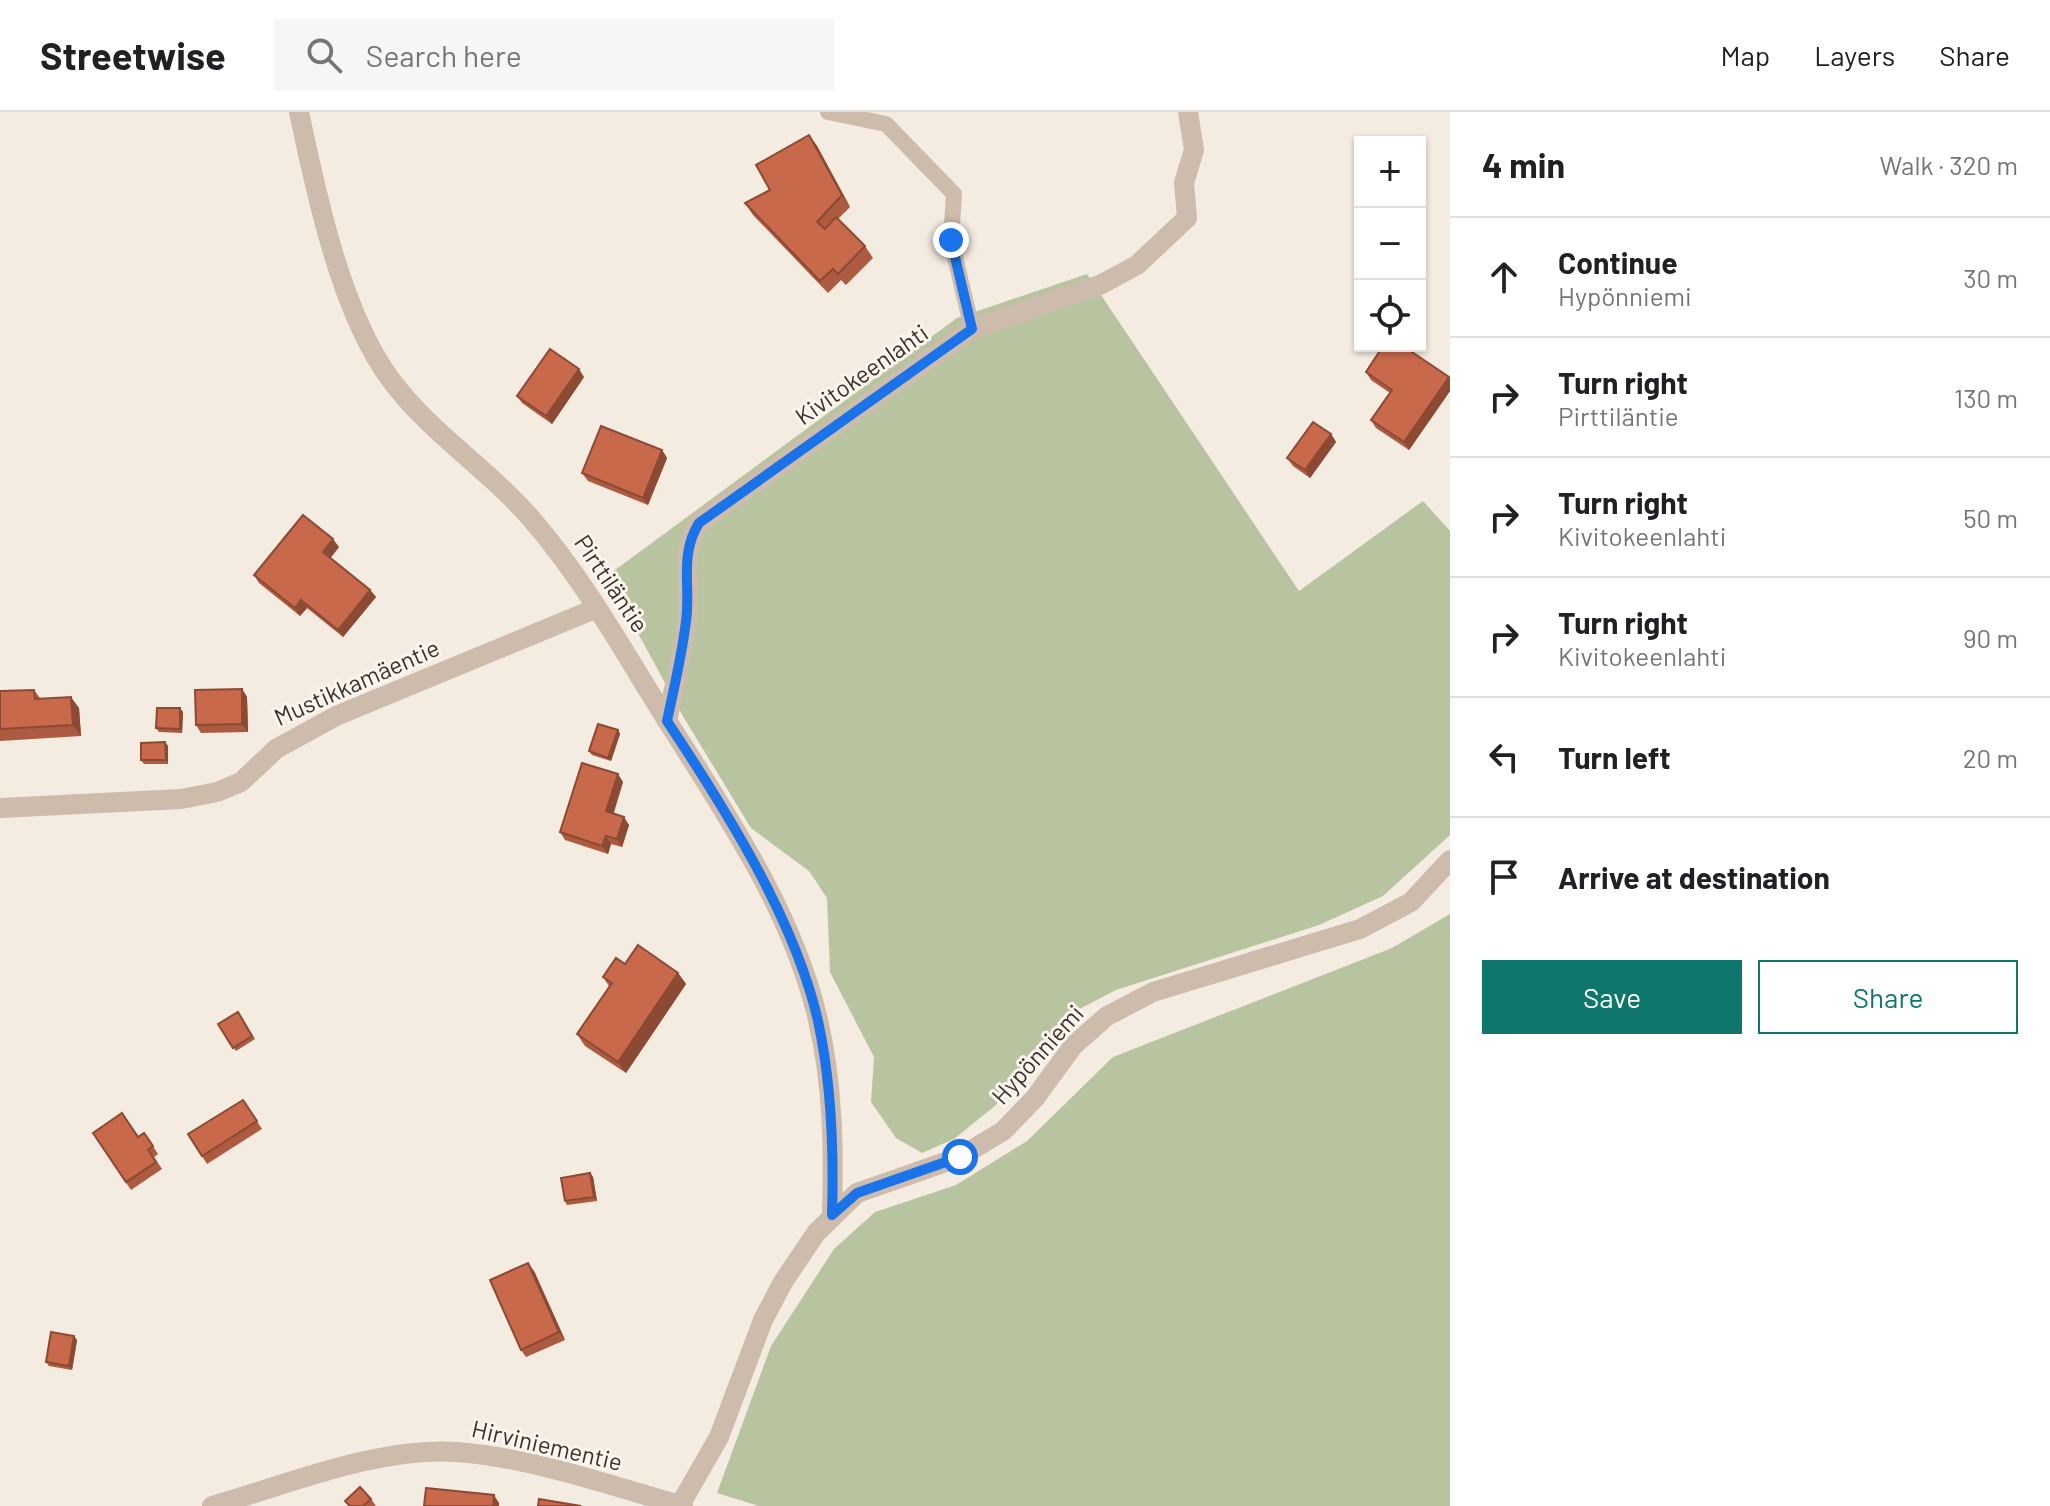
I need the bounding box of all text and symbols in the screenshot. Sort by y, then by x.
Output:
search box [274,19,834,91]
text: Streetwise [40,32,226,78]
icon: search [302,33,346,77]
text: Search here [366,37,522,73]
text: Map [1720,38,1770,72]
text: Layers [1814,38,1895,72]
text: Share [1939,38,2010,72]
map controls [1354,136,1426,352]
button: + [1354,136,1426,208]
text: 4 min [1482,144,1565,185]
text: Walk · 320 m [1880,149,2018,180]
button: − [1354,208,1426,280]
route end [933,222,969,258]
text: Continue [1558,244,1678,280]
icon: ahead [1482,255,1526,299]
text: 30 m [1963,262,2018,293]
button: locate [1354,280,1426,352]
text: Hypönniemi [1558,280,1692,311]
street label: Kivitokeenlahti [789,317,933,430]
text: Turn right [1558,364,1688,400]
icon: right [1482,375,1526,419]
text: 130 m [1954,382,2018,413]
text: Pirttiläntie [1558,400,1679,431]
text: Turn right [1558,484,1688,520]
icon: right [1482,495,1526,539]
text: 50 m [1963,502,2018,533]
text: Kivitokeenlahti [1558,520,1726,551]
street label: Pirttiläntie [569,529,655,637]
text: Turn right [1558,604,1688,640]
icon: right [1482,615,1526,659]
text: 90 m [1963,622,2018,653]
street label: Mustikkamäentie [269,632,444,731]
text: Kivitokeenlahti [1558,640,1726,671]
icon: left [1482,735,1526,779]
text: Turn left [1558,739,1671,775]
text: 20 m [1963,742,2018,773]
icon: arrive [1482,855,1526,899]
text: Arrive at destination [1558,859,1830,895]
button: Save [1482,960,1742,1034]
button: Share [1758,960,2018,1034]
street label: Hypönniemi [985,998,1089,1110]
route start [942,1139,978,1175]
street label: Hirviniementie [469,1413,625,1476]

